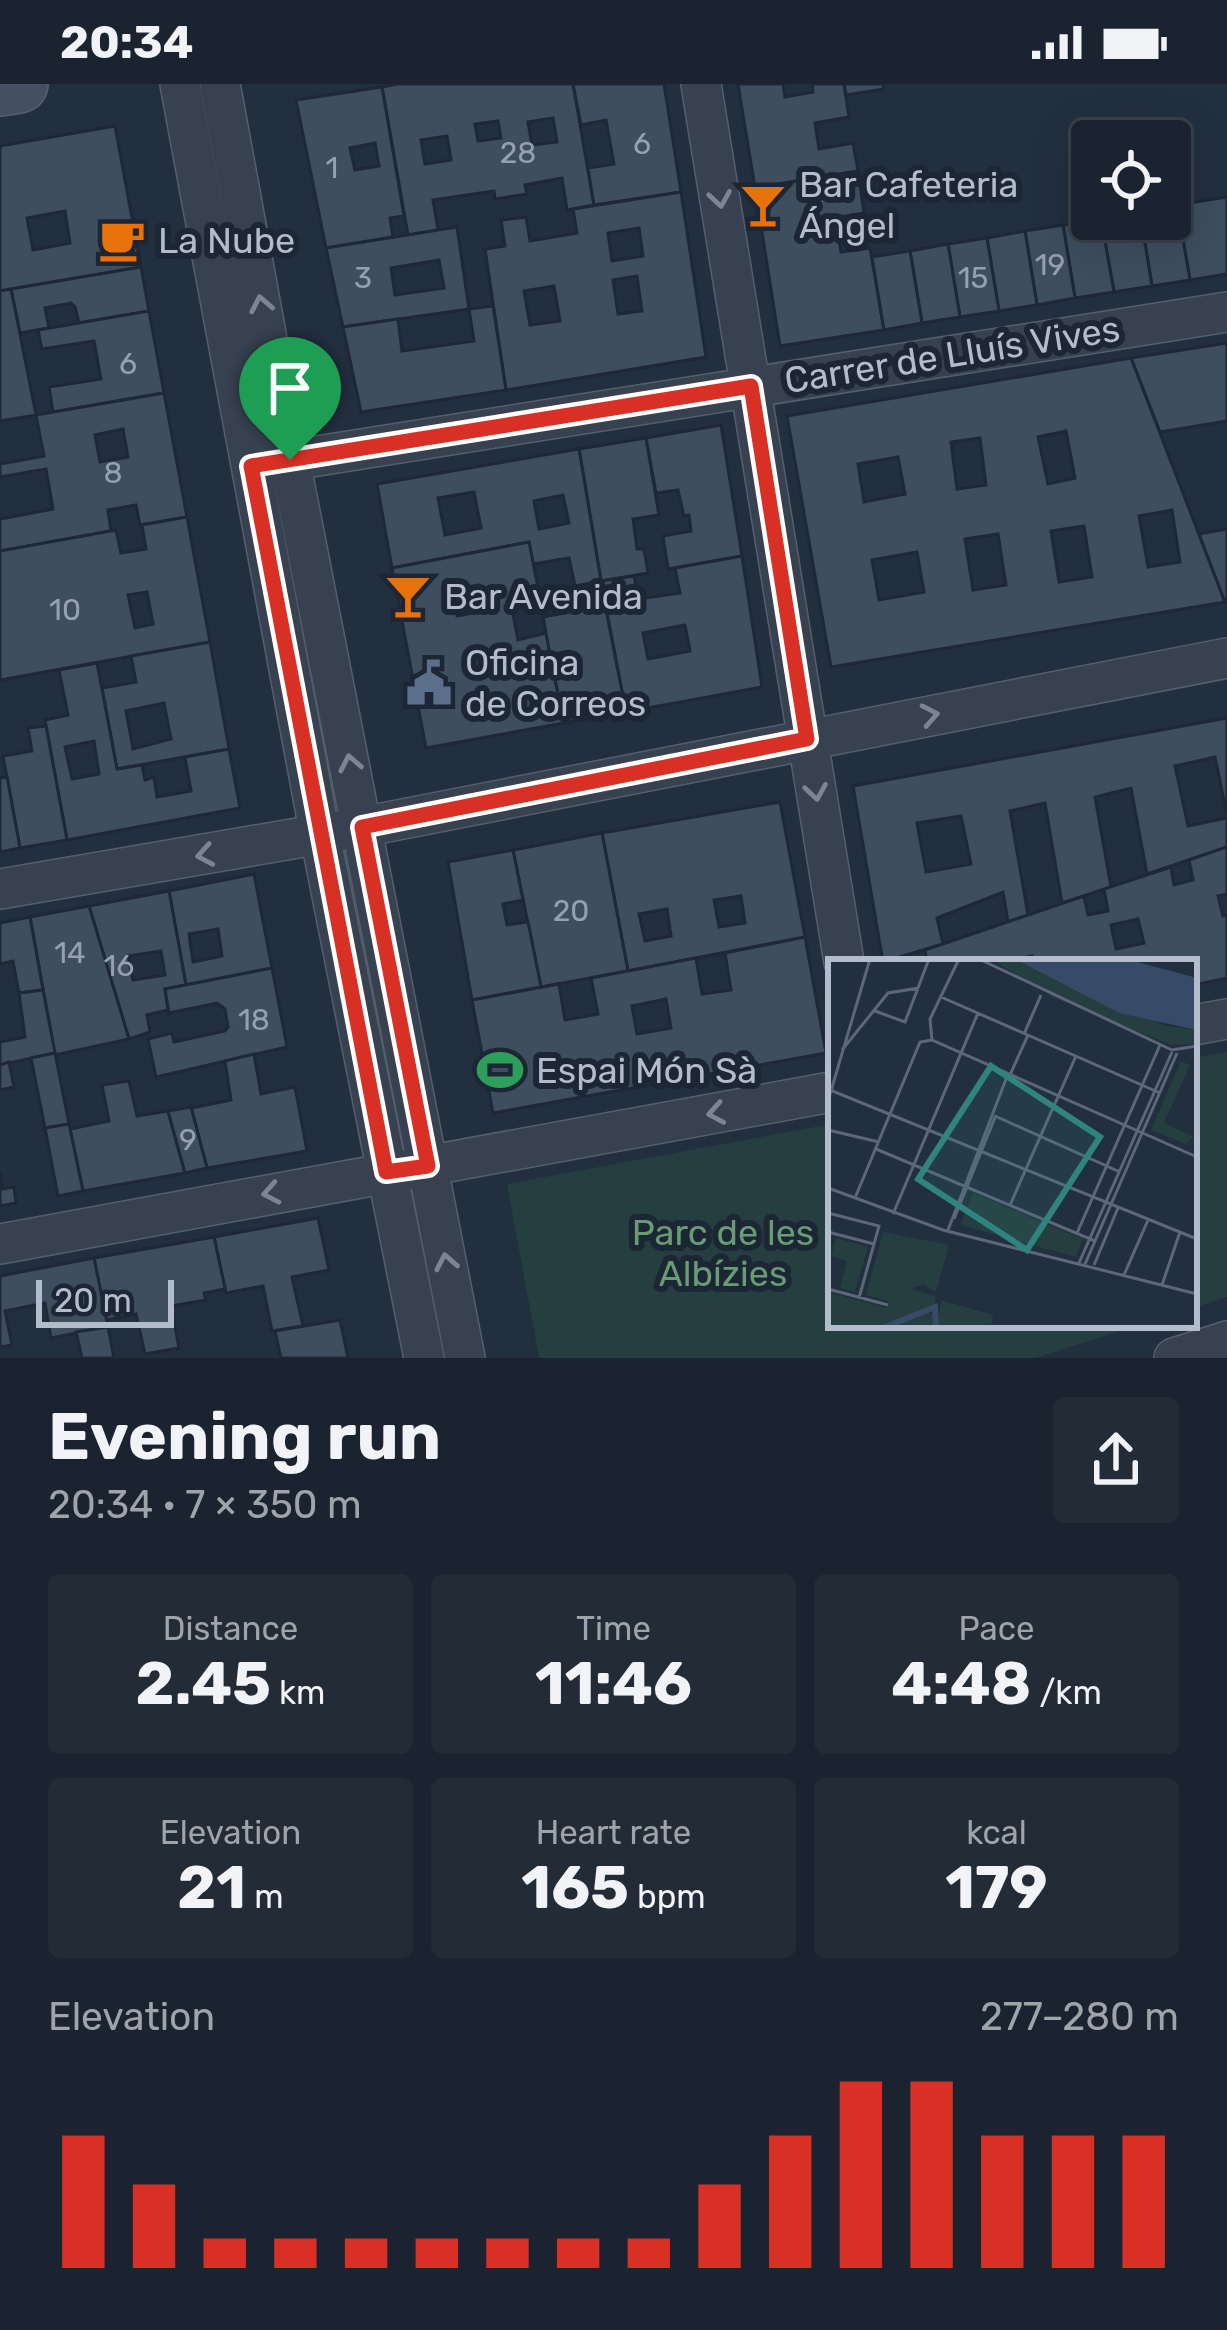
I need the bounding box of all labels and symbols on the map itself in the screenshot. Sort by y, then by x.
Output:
house number: 6 [633,126,651,162]
house number: 28 [500,135,536,171]
house number: 1 [326,150,338,186]
place label: Bar Cafeteria Ángel [799,163,1018,247]
bar icon: Bar Cafeteria Ángel [738,180,788,230]
one-way arrow [706,189,731,209]
cafe icon: La Nube [97,215,147,265]
place label: La Nube [158,219,295,262]
house number: 19 [1035,247,1065,283]
house number: 3 [354,260,372,296]
house number: 15 [958,260,988,296]
one-way arrow [249,295,274,315]
street label: Carrer de Lluís Vives [781,307,1123,402]
pin [239,337,341,460]
house number: 6 [119,346,137,382]
house number: 8 [103,455,123,491]
bar icon: Bar Avenida [383,571,433,621]
place label: Bar Avenida [444,575,643,618]
house number: 10 [49,592,81,628]
place label: Oficina de Correos [465,641,646,725]
public building icon: Oficina de Correos [404,658,454,708]
one-way arrow [920,703,940,729]
one-way arrow [338,753,364,773]
one-way arrow [802,781,827,801]
one-way arrow [195,841,215,866]
house number: 20 [553,893,589,929]
house number: 14 [54,935,86,971]
house number: 16 [104,948,134,984]
inset map [828,959,1197,1328]
house number: 18 [238,1002,270,1038]
sports icon: Espai Món Sà [475,1045,525,1095]
place label: Espai Món Sà [536,1049,757,1092]
one-way arrow [706,1100,726,1125]
house number: 9 [179,1122,197,1158]
one-way arrow [261,1180,281,1205]
park label: Parc de les Albízies [632,1211,814,1295]
one-way arrow [435,1252,460,1272]
scale bar [36,1274,174,1327]

